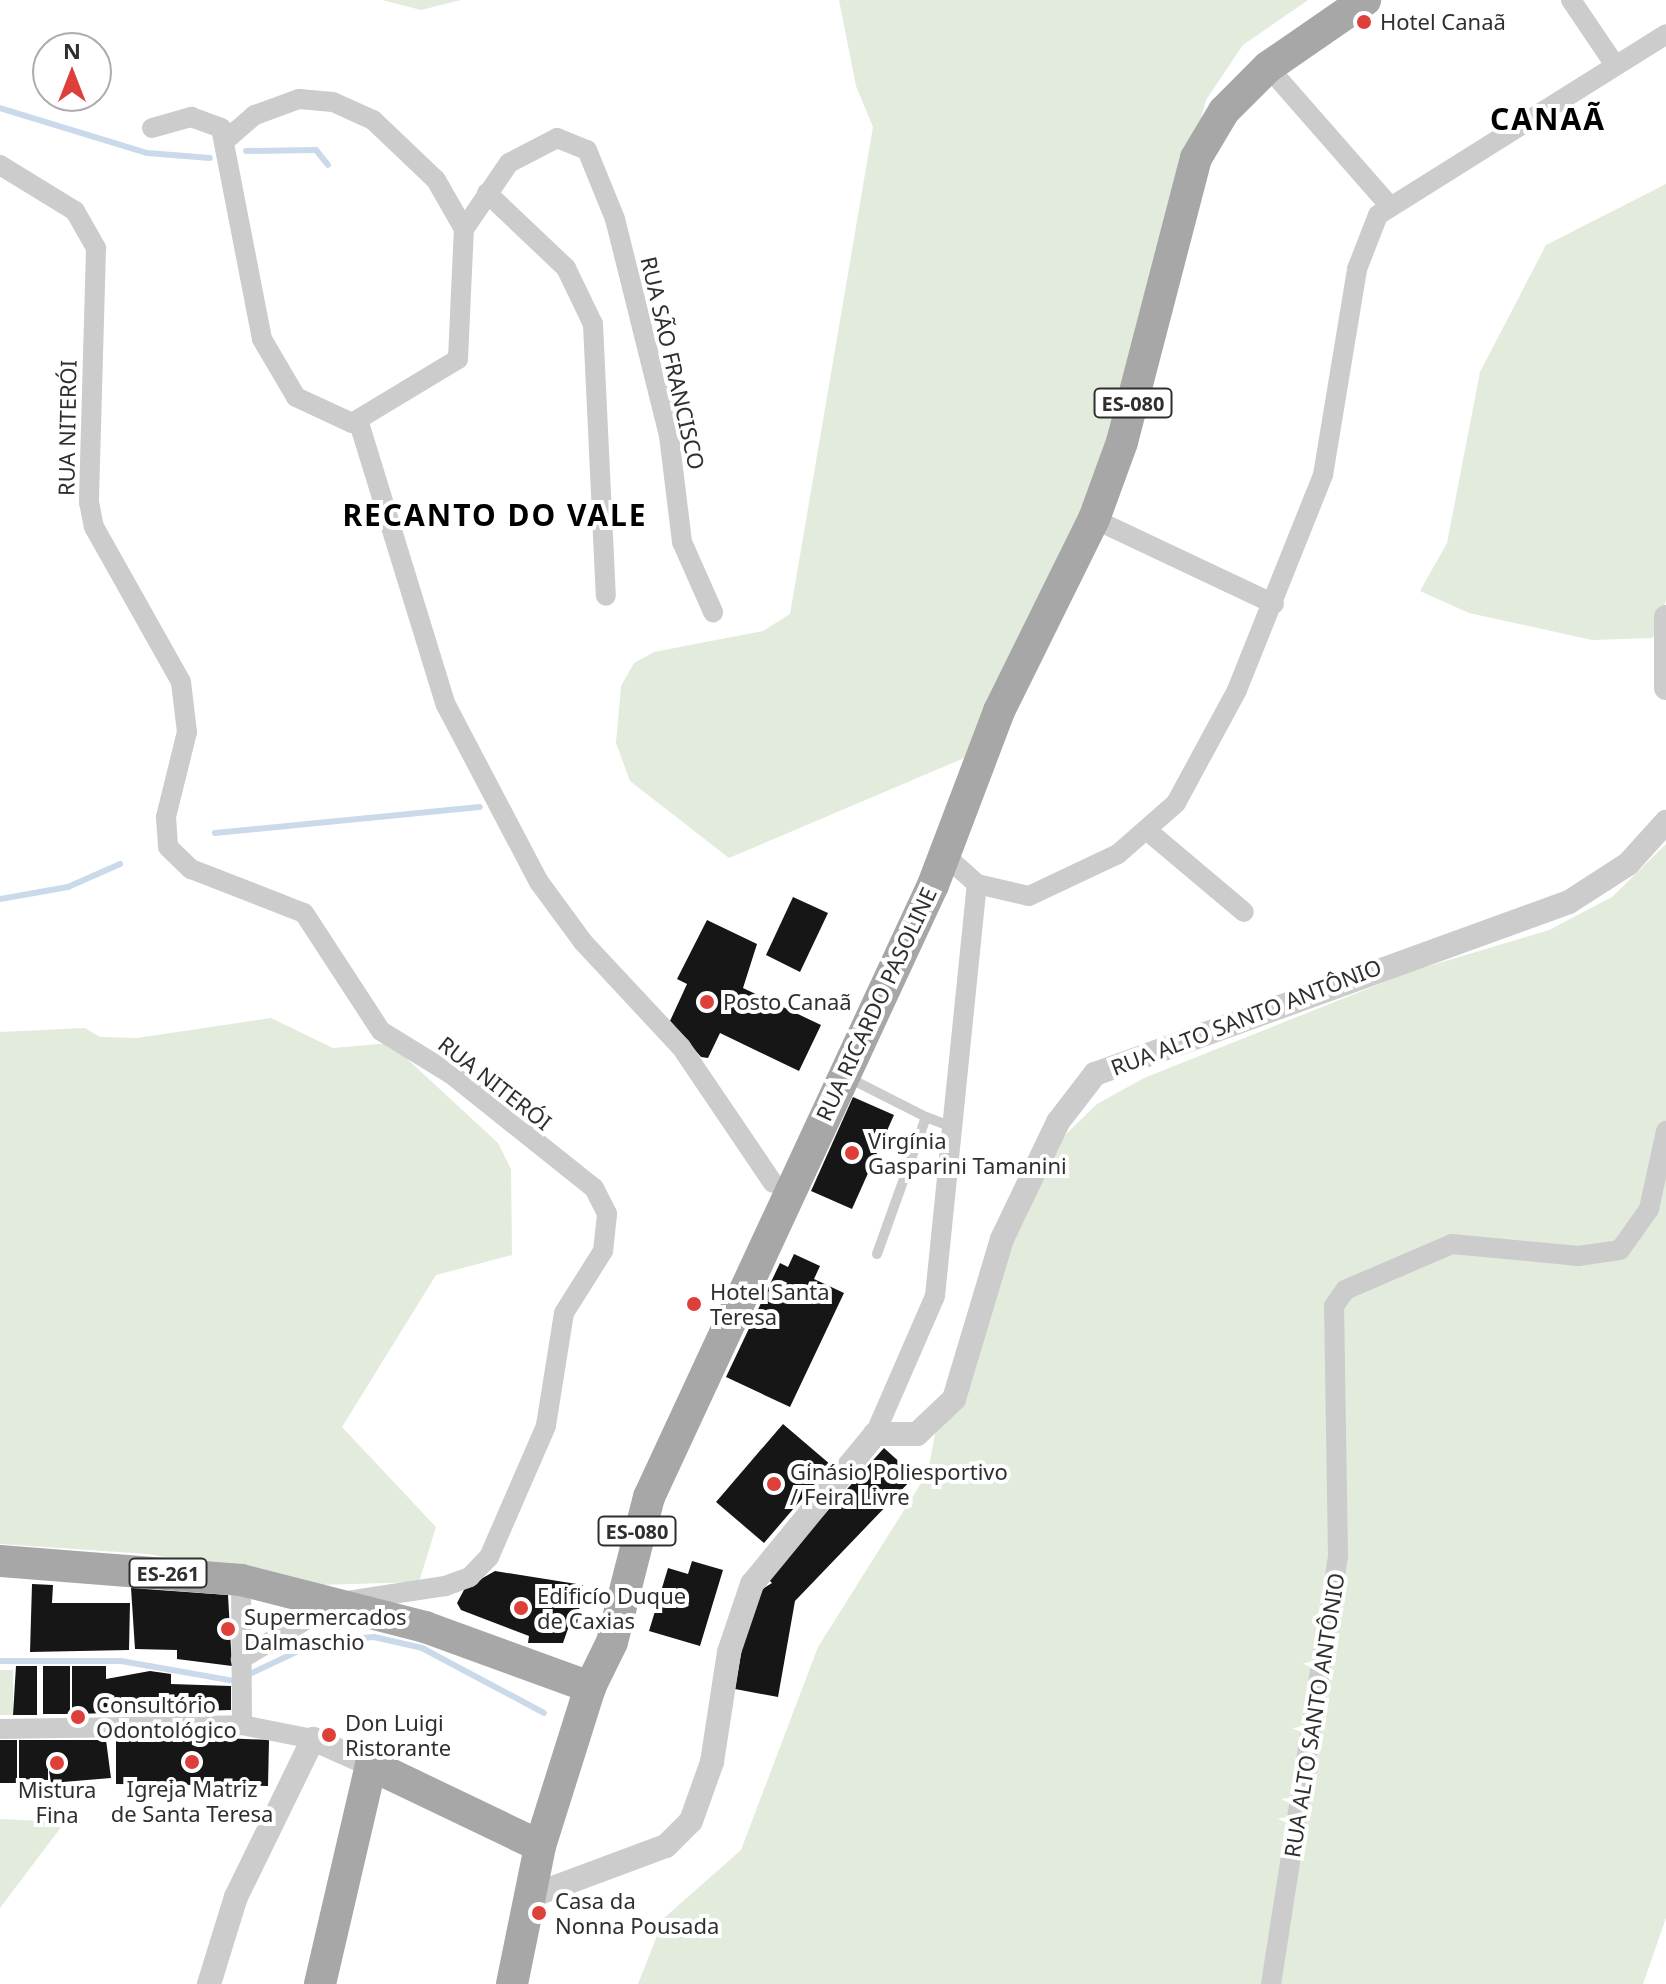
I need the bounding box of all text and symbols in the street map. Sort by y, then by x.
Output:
place label: Hotel Canaã [1380,9,1506,35]
marker: Hotel Canaã [1355,13,1373,31]
north arrow [32,32,112,112]
text: N [63,35,81,65]
district label: CANAÃ [1490,101,1606,137]
street label: RUA SÃO FRANCISCO [636,254,710,472]
street label: RUA NITERÓI [53,360,81,496]
road number: ES-080 [1093,387,1173,419]
district label: RECANTO DO VALE [342,497,648,533]
street label: RUA RICARDO PASOLINE [810,883,942,1125]
street label: RUA ALTO SANTO ANTÔNIO [1107,953,1385,1081]
place label: Posto Canaã [723,989,852,1015]
marker: Posto Canaã [698,993,716,1011]
street label: RUA NITERÓI [433,1031,557,1135]
place label: Virgínia Gasparini Tamanini [868,1127,1067,1178]
marker: Virgínia Gasparini Tamanini [843,1144,861,1162]
place label: Hotel Santa Teresa [710,1278,830,1330]
marker: Hotel Santa Teresa [685,1295,703,1313]
place label: Ginásio Poliesportivo / Feira Livre [790,1458,1008,1510]
marker: Ginásio Poliesportivo / Feira Livre [765,1475,783,1493]
road number: ES-080 [597,1515,677,1547]
road number: ES-261 [128,1557,208,1589]
street label: RUA ALTO SANTO ANTÔNIO [1278,1571,1350,1859]
place label: Edificío Duque de Caxias [537,1582,686,1634]
marker: Edificío Duque de Caxias [512,1599,530,1617]
place label: Supermercados Dalmaschio [244,1603,407,1654]
marker: Supermercados Dalmaschio [219,1620,237,1638]
place label: Consultório Odontológico [96,1691,237,1742]
marker: Consultório Odontológico [67,1706,89,1728]
place label: Don Luigi Ristorante [345,1709,451,1760]
marker: Don Luigi Ristorante [320,1726,338,1744]
marker: Igreja Matriz de Santa Teresa [183,1753,201,1771]
marker: Mistura Fina [48,1754,66,1772]
place label: Igreja Matriz de Santa Teresa [111,1775,273,1826]
place label: Mistura Fina [18,1776,96,1828]
place label: Casa da Nonna Pousada [555,1887,719,1938]
marker: Casa da Nonna Pousada [530,1904,548,1922]

